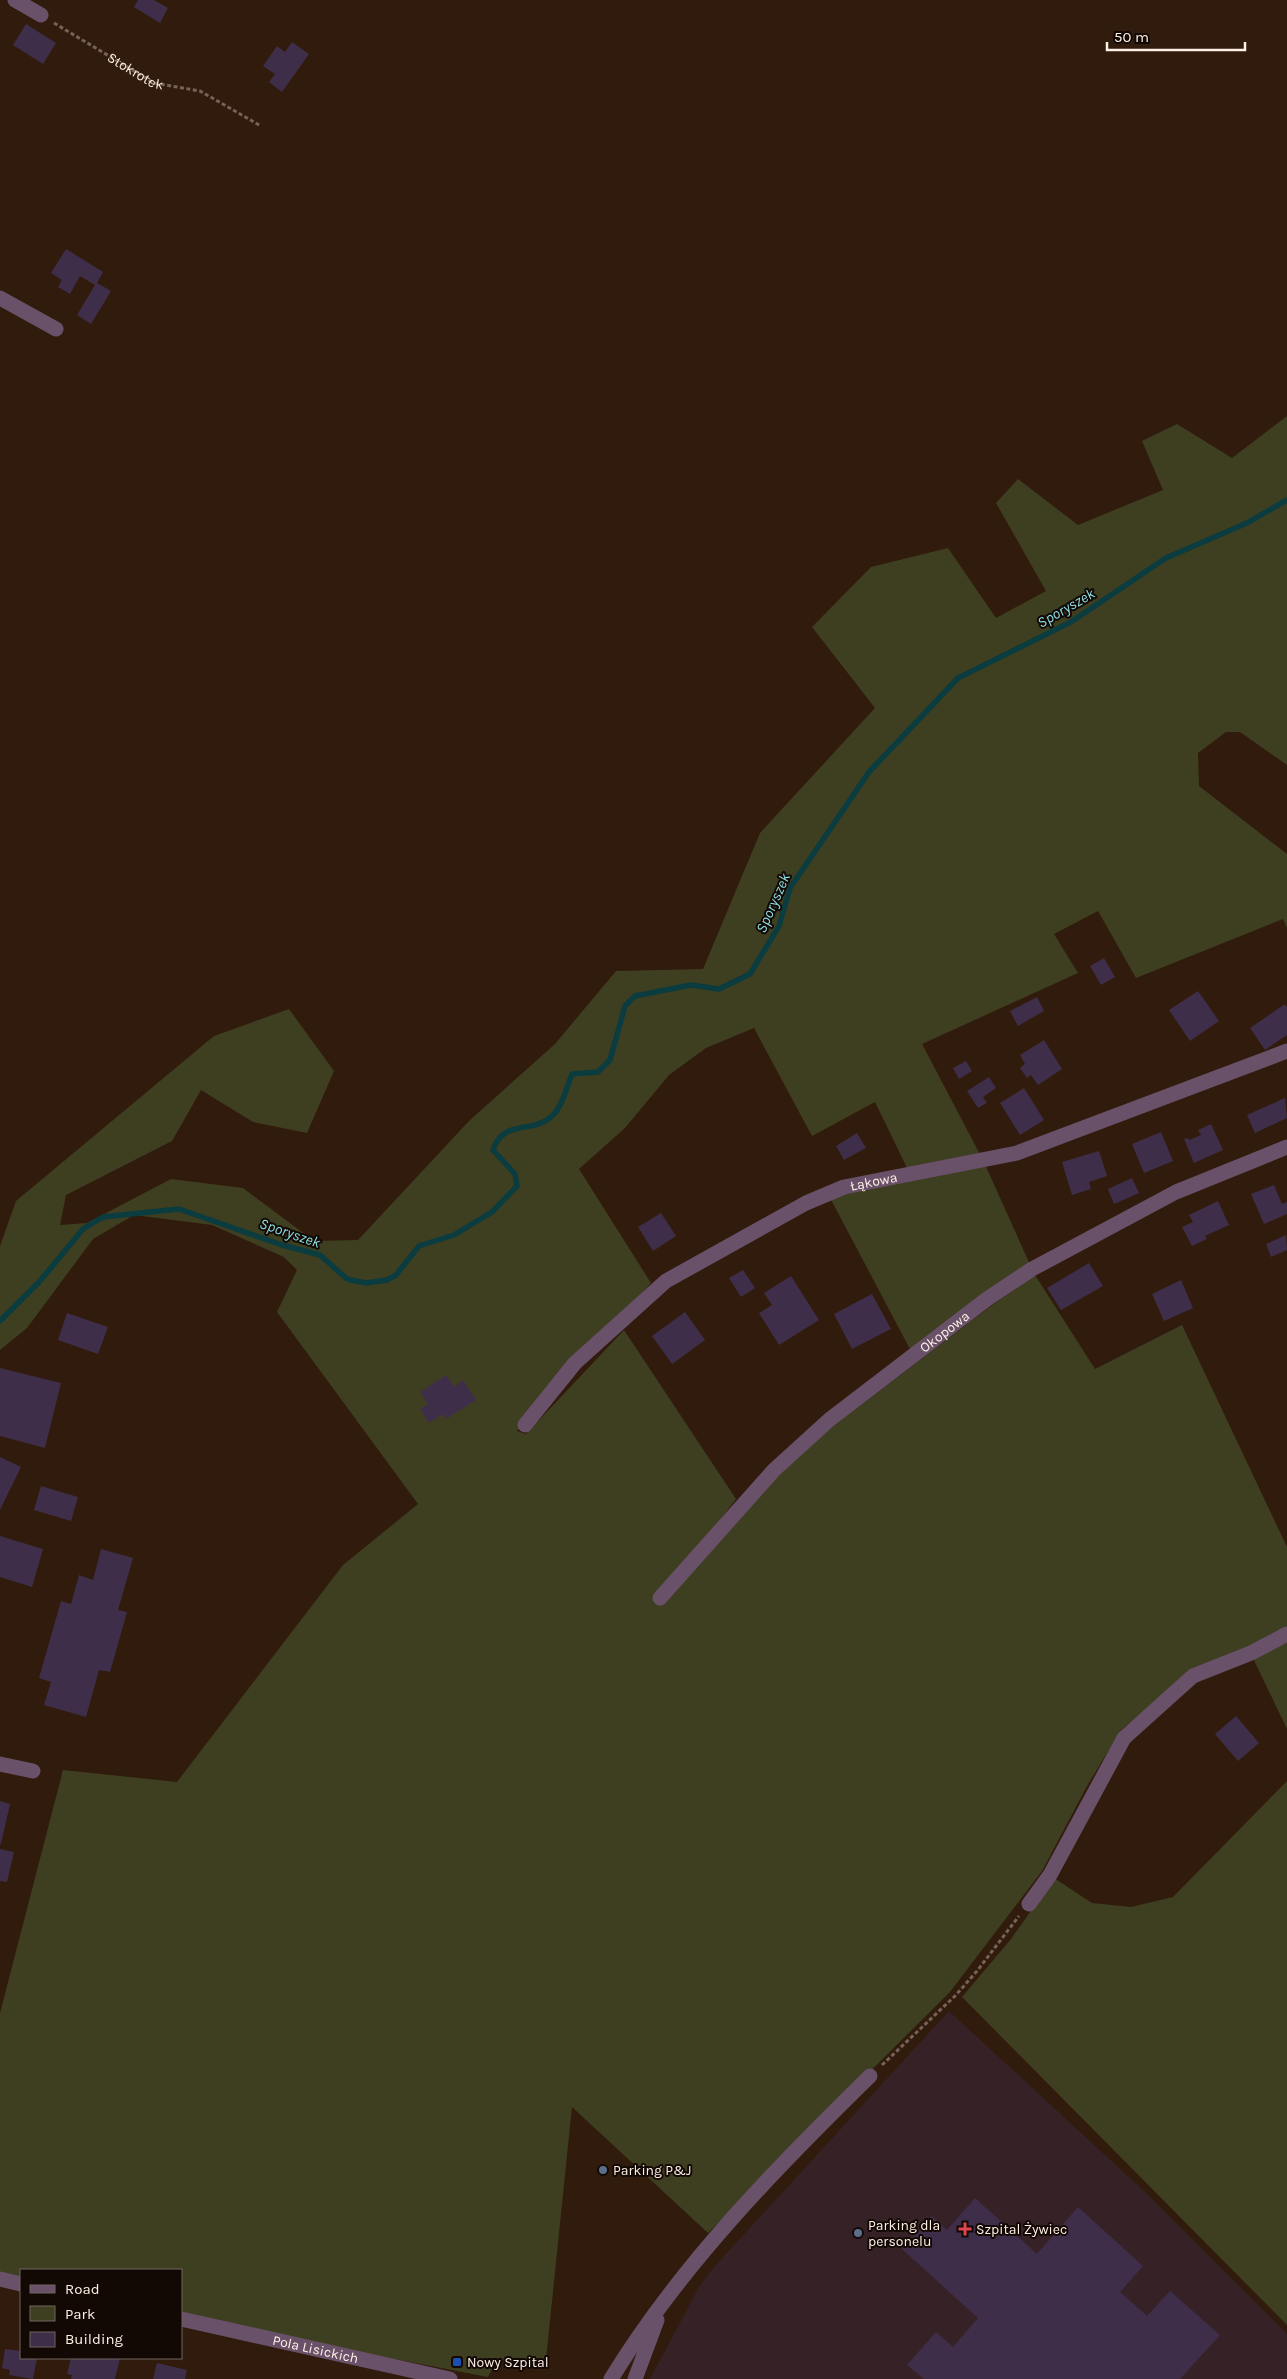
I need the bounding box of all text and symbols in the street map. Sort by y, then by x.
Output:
scale bar [1107,20,1244,52]
text: 50 m [1114,28,1149,46]
street label: Stokrotek [104,49,165,93]
water label: Sporyszek [1034,584,1098,632]
water label: Sporyszek [752,870,794,936]
street label: Łąkowa [849,1168,899,1194]
water label: Sporyszek [257,1214,323,1252]
street label: Okopowa [916,1307,973,1356]
place label: Parking P&J [613,2162,691,2179]
marker: Parking P&J [597,2164,609,2176]
place label: Parking dla personelu [868,2217,940,2250]
place label: Szpital Żywiec [976,2221,1067,2238]
marker: Szpital Żywiec [958,2222,972,2236]
marker: Parking dla personelu [852,2227,864,2239]
legend [20,2269,182,2359]
text: Road [65,2280,100,2298]
text: Park [65,2305,95,2323]
text: Building [65,2330,123,2348]
street label: Pola Lisickich [271,2331,360,2367]
place label: Nowy Szpital [467,2354,549,2371]
marker: Nowy Szpital [451,2356,463,2368]

